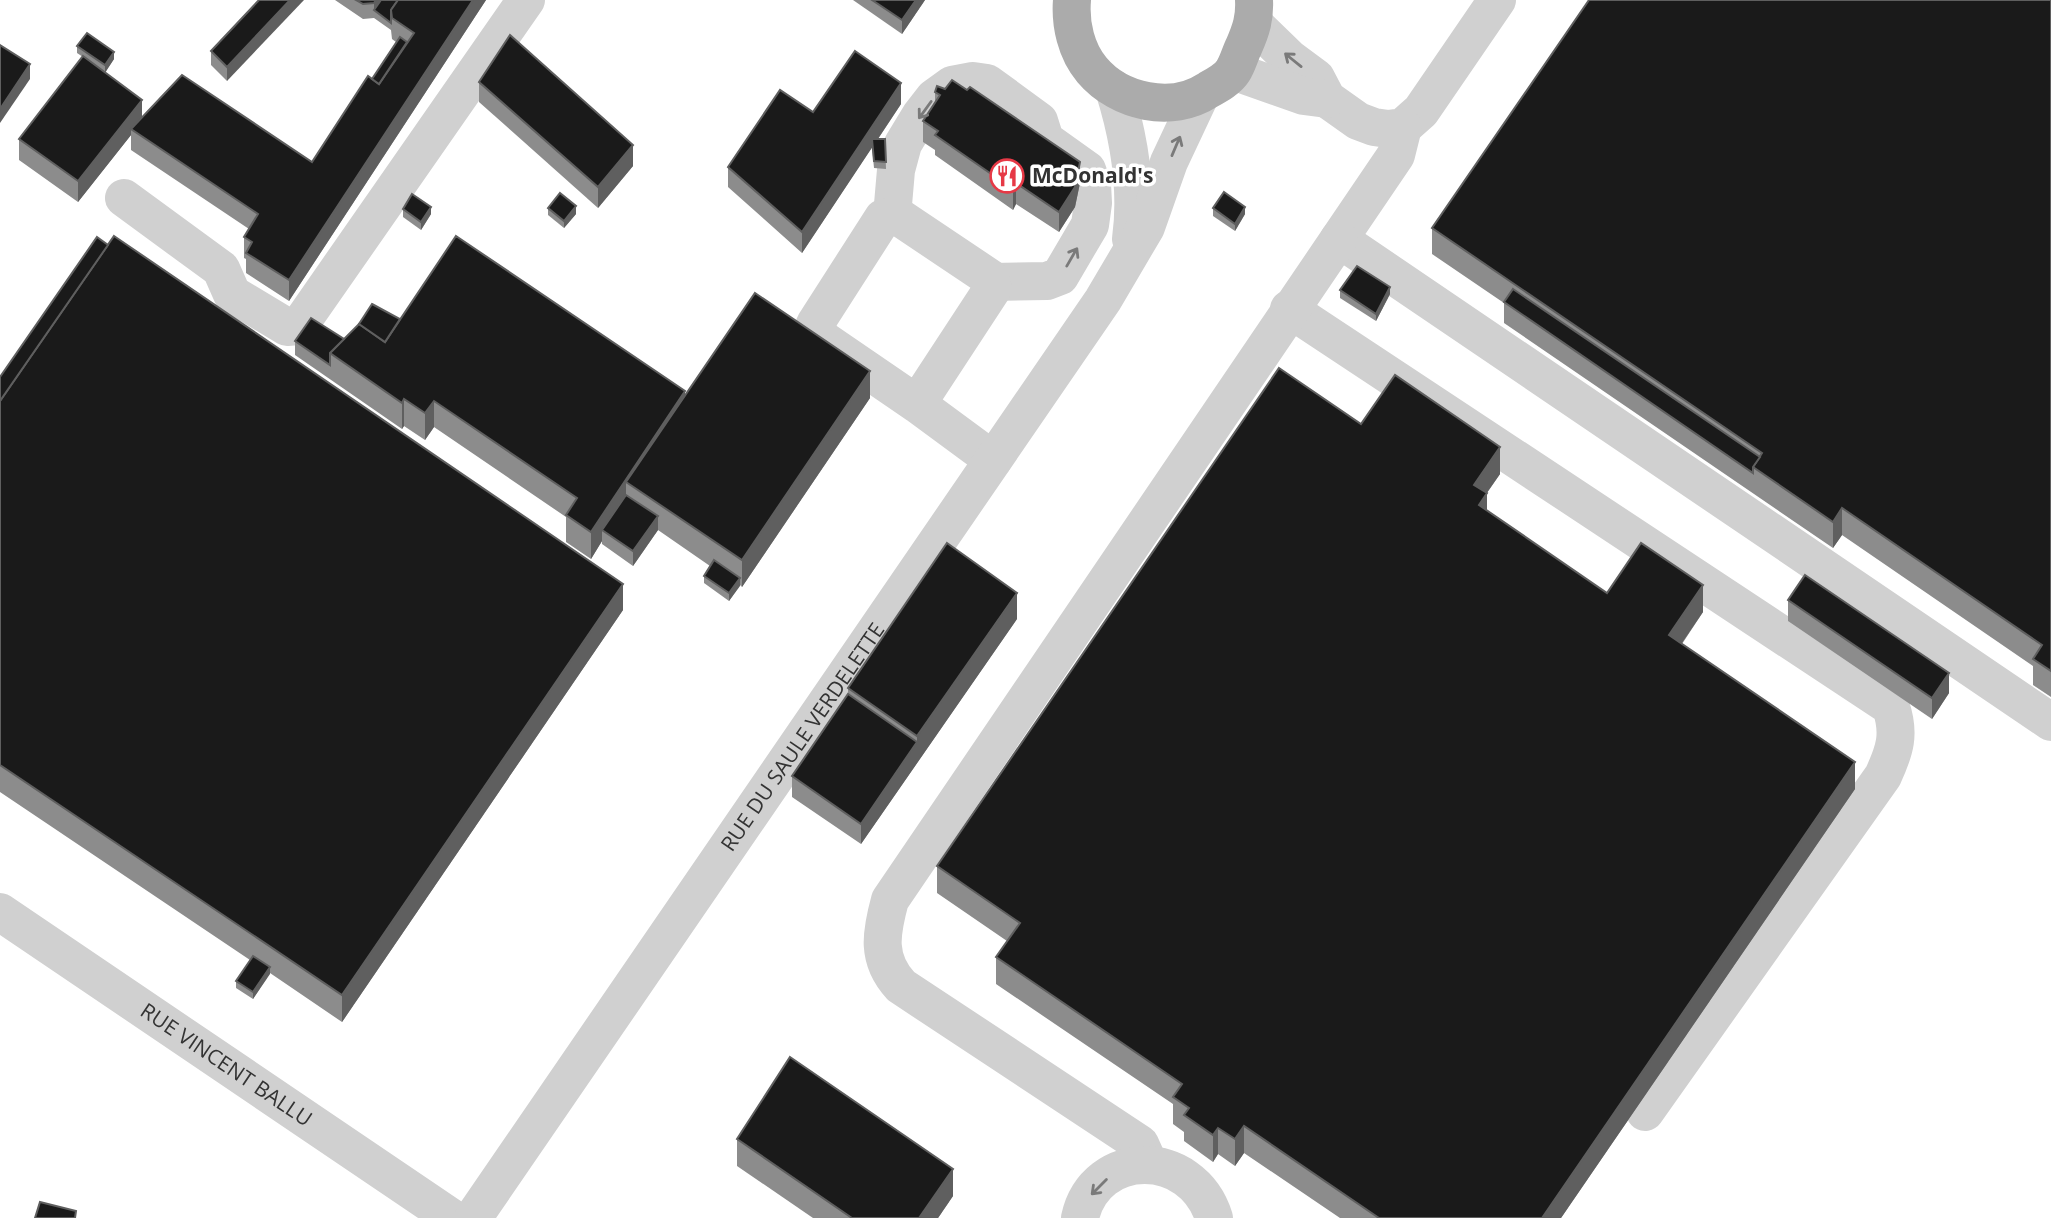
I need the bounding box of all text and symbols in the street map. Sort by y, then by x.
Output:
one-way arrow [1284,52,1302,68]
one-way arrow [918,100,932,119]
one-way arrow [1170,136,1183,158]
restaurant icon: McDonald's [988,157,1026,195]
place label: McDonald's [1032,161,1153,189]
one-way arrow [1065,247,1079,267]
street label: RUE DU SAULE VERDELETTE [714,617,890,856]
street label: RUE VINCENT BALLU [135,996,318,1132]
one-way arrow [1090,1178,1107,1195]

